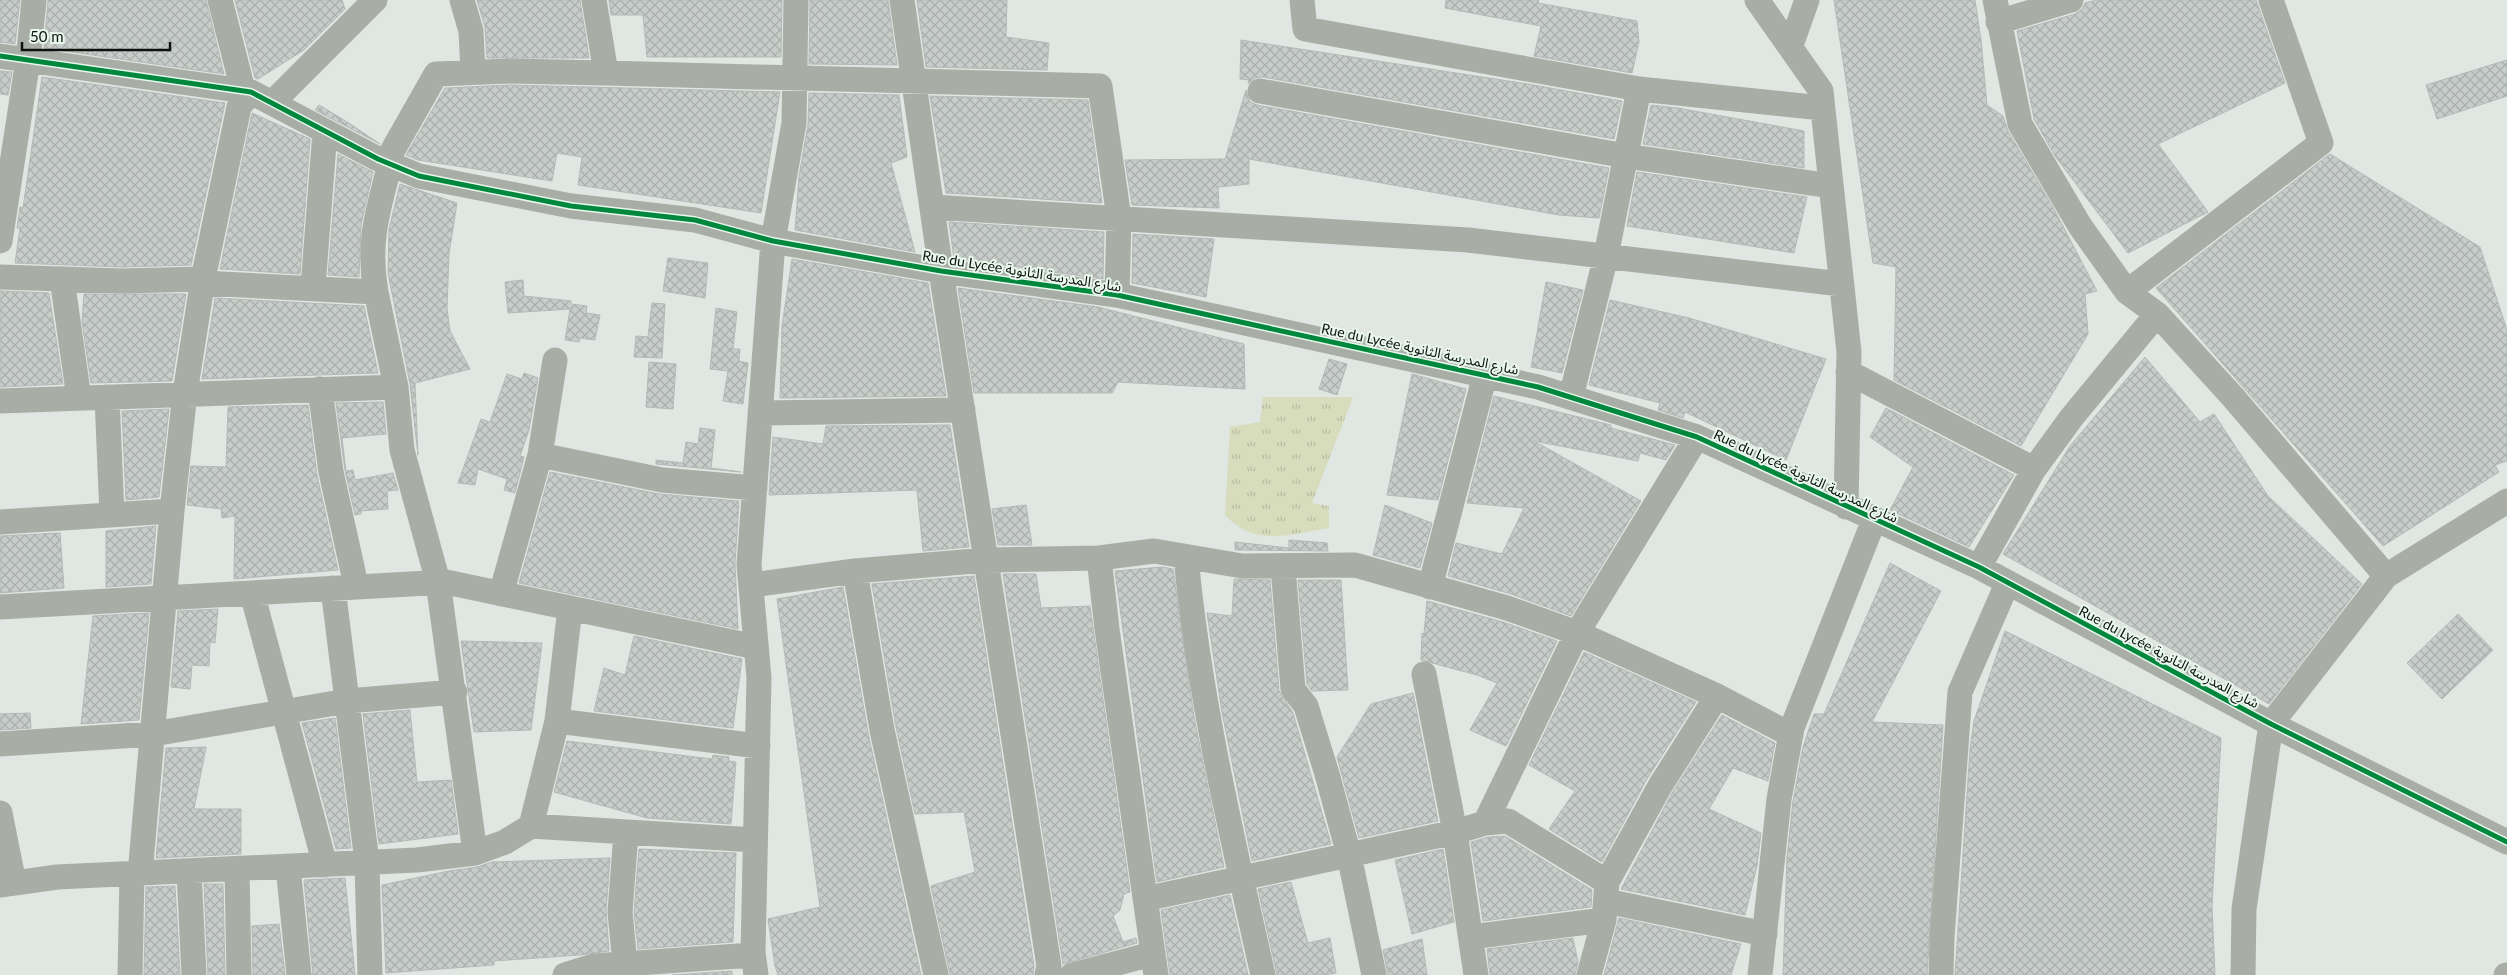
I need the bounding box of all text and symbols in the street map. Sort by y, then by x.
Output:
scale bar [22,20,170,52]
text: 50 m [30,27,64,45]
street label: Rue du Lycée شارع المدرسة الثانوية [921,246,1123,298]
street label: Rue du Lycée شارع المدرسة الثانوية [1319,319,1520,381]
street label: Rue du Lycée شارع المدرسة الثانوية [1710,425,1901,529]
street label: Rue du Lycée شارع المدرسة الثانوية [2075,602,2262,714]

